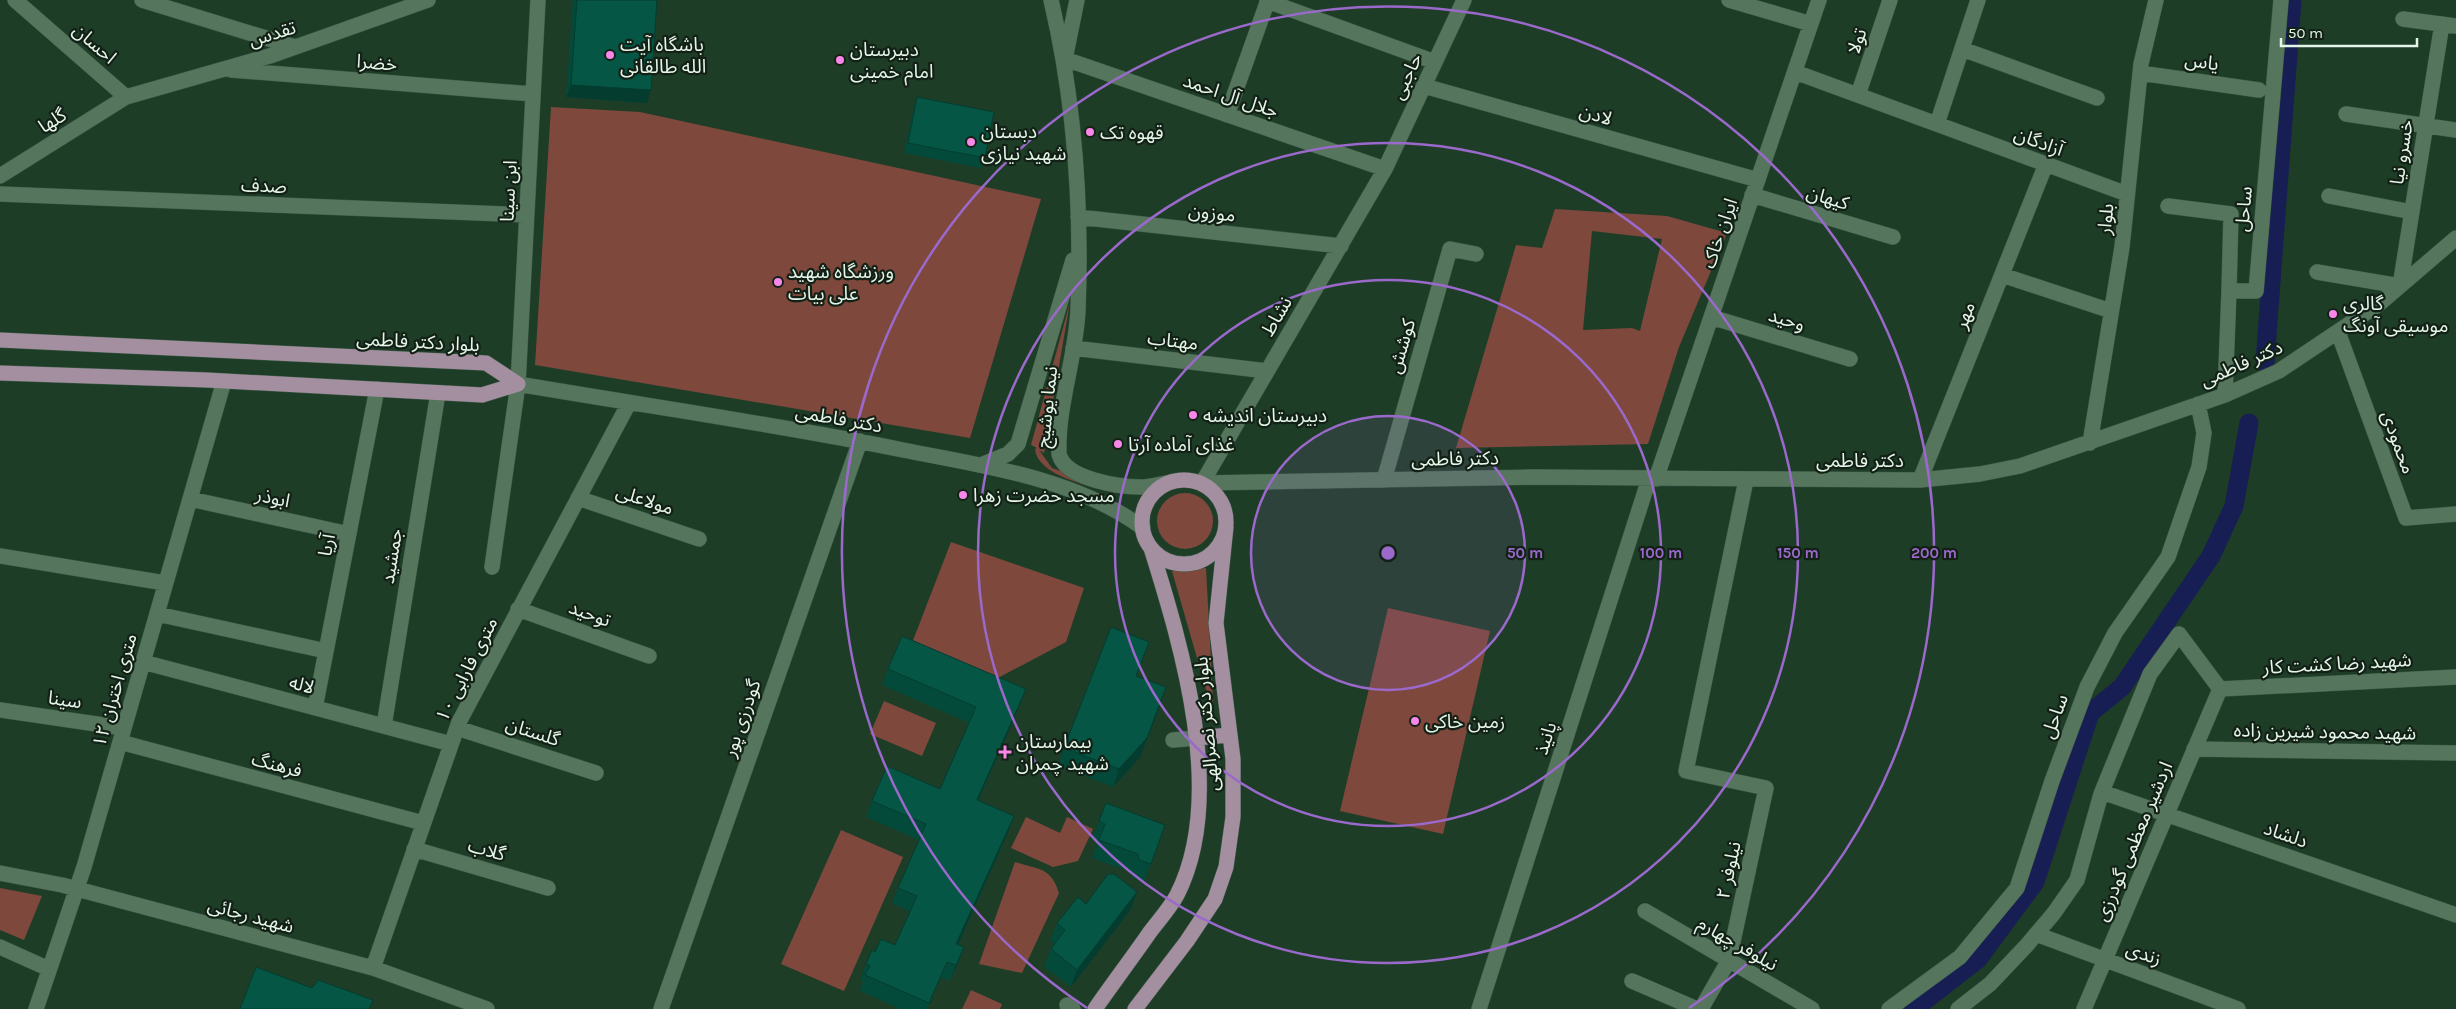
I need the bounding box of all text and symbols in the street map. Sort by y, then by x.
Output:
scale bar [2281,15,2417,47]
street label: تقدس [246,16,299,52]
street label: احسان [68,19,121,69]
text: 50 m [2288,24,2323,42]
street label: تولا [1842,26,1872,57]
place label: باشگاه آیت الله طالقانی [620,34,706,78]
place label: دبیرستان امام خمینی [850,39,934,86]
marker: باشگاه آیت الله طالقانی [604,49,616,61]
street label: یاس [2183,49,2220,75]
street label: خضرا [356,50,398,76]
street label: حاجبی [1387,50,1427,103]
marker: دبیرستان امام خمینی [834,54,846,66]
street label: جلال آل احمد [1180,69,1281,123]
street label: لادن [1577,100,1615,130]
street label: گلها [35,103,72,138]
street label: خسرو نیا [2386,118,2418,186]
place label: دبستان شهید نیازی [981,121,1066,165]
place label: قهوه تک [1100,122,1164,144]
street label: آزادگان [2011,123,2068,161]
marker: قهوه تک [1084,126,1096,138]
marker: دبستان شهید نیازی [965,136,977,148]
street label: ابن سینا [496,159,522,223]
street label: صدف [241,174,287,198]
street label: کیهان [1804,181,1853,215]
street label: ساحل [2231,185,2257,233]
street label: ایران خاک [1698,195,1742,271]
street label: موزون [1187,200,1237,226]
street label: بلوار [2093,202,2119,237]
place label: ورزشگاه شهید علی بیات [788,261,894,305]
marker: ورزشگاه شهید علی بیات [772,276,784,288]
street label: نشاط [1257,293,1297,340]
place label: گالری موسیقی آونگ [2343,293,2448,337]
street label: مهر [1949,299,1980,333]
street label: وحید [1766,304,1808,336]
marker: گالری موسیقی آونگ [2327,308,2339,320]
street label: کوشش [1384,315,1421,376]
street label: مهتاب [1146,327,1200,355]
street label: بلوار دکتر فاطمی [356,328,480,356]
street label: دکتر فاطمی [2197,336,2286,392]
street label: نیما یوشیج [1032,365,1065,449]
street label: دکتر فاطمی [794,401,884,437]
place label: دبیرستان اندیشه [1203,405,1327,427]
street label: محمودی [2377,408,2420,477]
marker: دبیرستان اندیشه [1187,409,1199,421]
place label: غذای آماده آرتا [1128,434,1234,456]
marker: غذای آماده آرتا [1112,438,1124,450]
street label: دکتر فاطمی [1411,447,1499,471]
street label: دکتر فاطمی [1816,450,1904,472]
street label: مولاعلی [613,480,676,520]
street label: ابوذر [253,483,292,512]
place label: مسجد حضرت زهرا [973,485,1115,507]
marker: مسجد حضرت زهرا [957,489,969,501]
street label: جمشید [377,527,407,585]
street label: آریا [314,531,340,558]
centre of rings [1379,544,1397,562]
text: 50 m [1507,544,1543,562]
text: 100 m [1640,544,1682,562]
text: 150 m [1777,544,1819,562]
text: 200 m [1911,544,1957,562]
street label: توحید [566,596,614,632]
street label: ۱۰ متری فارابی [431,614,503,725]
street label: ۱۲ متری اختران [88,631,142,750]
street label: شهید رضا کشت کار [2261,649,2412,679]
street label: بلوار دکتر نصرالهی [1190,656,1224,792]
street label: لاله [287,671,317,699]
street label: گودرزی پور [718,676,767,761]
street label: سینا [46,687,83,713]
street label: ساحل [2037,691,2073,741]
place label: زمین خاکی [1425,711,1505,733]
street label: گلستان [503,713,564,751]
marker: زمین خاکی [1409,715,1421,727]
street label: پانیذ [1530,719,1563,758]
street label: شهید محمود شیرین زاده [2233,719,2416,745]
place label: بیمارستان شهید چمران [1016,731,1109,776]
marker: بیمارستان شهید چمران [998,745,1012,759]
street label: فرهنگ [249,748,304,782]
street label: اردشیر معظمی گودرزی [2090,758,2177,924]
street label: دلشاد [2261,817,2310,853]
street label: گلاب [465,834,509,866]
street label: نیلوفر ۲ [1712,839,1746,901]
street label: شهید رجائی [205,894,296,938]
street label: نیلوفر چهارم [1692,912,1782,978]
street label: زندی [2123,937,2164,970]

